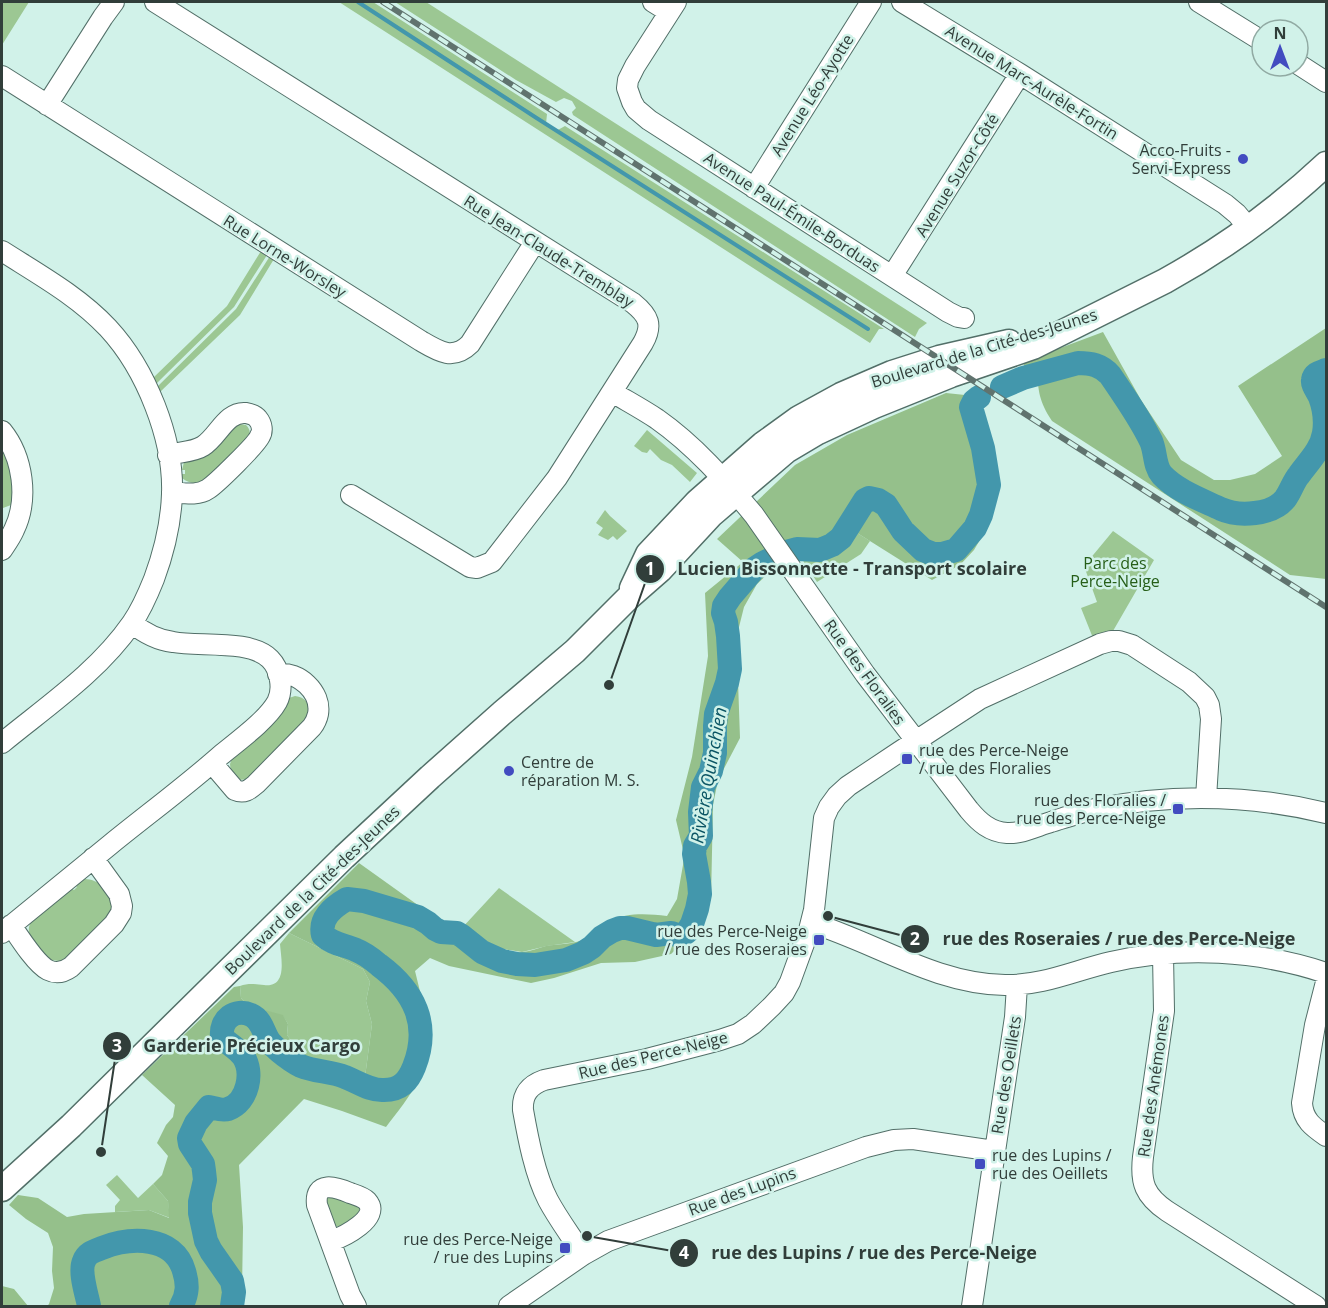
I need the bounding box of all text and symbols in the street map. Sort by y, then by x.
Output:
north arrow [1250,18,1310,78]
street label: Avenue Marc-Aurèle-Fortin [941,20,1123,144]
text: N [1273,22,1287,44]
street label: Avenue Léo-Ayotte [766,30,858,160]
street label: Avenue Suzor-Côté [910,109,1004,241]
place label: Acco-Fruits - Servi-Express [1132,139,1231,179]
street label: Avenue Paul-Émile-Borduas [700,147,884,277]
marker: Acco-Fruits - Servi-Express [1236,152,1250,166]
street label: Rue Jean-Claude-Tremblay [460,190,639,313]
street label: Rue Lorne-Worsley [219,209,351,303]
street label: Boulevard de la Cité-des-Jeunes [868,303,1100,393]
callout: Lucien Bissonnette - Transport scolaire [635,551,1038,587]
park label: Parc des Perce-Neige [1070,552,1160,592]
text: 1 [645,556,655,580]
text: Lucien Bissonnette - Transport scolaire [677,556,1027,580]
street label: Rue des Floralies [819,615,911,729]
water label: Rivière Quinchien [684,705,732,845]
place label: rue des Perce-Neige / rue des Floralies [919,739,1069,779]
place label: Centre de réparation M. S. [521,751,640,791]
marker: rue des Perce-Neige / rue des Floralies [900,752,914,766]
marker: Centre de réparation M. S. [502,764,516,778]
place label: rue des Floralies / rue des Perce-Neige [1016,789,1166,829]
street label: Boulevard de la Cité-des-Jeunes [220,800,404,980]
marker: rue des Floralies / rue des Perce-Neige [1171,802,1185,816]
place label: rue des Perce-Neige / rue des Roseraies [657,920,807,960]
callout: rue des Roseraies / rue des Perce-Neige [900,921,1307,957]
text: 2 [910,926,920,950]
text: rue des Roseraies / rue des Perce-Neige [943,926,1295,950]
marker: rue des Perce-Neige / rue des Roseraies [812,933,826,947]
street label: Rue des Oeillets [986,1014,1026,1136]
street label: Rue des Anémones [1132,1014,1174,1158]
street label: Rue des Perce-Neige [576,1026,730,1084]
callout: Garderie Précieux Cargo [102,1028,373,1064]
text: 3 [112,1033,122,1057]
text: Garderie Précieux Cargo [143,1033,361,1057]
place label: rue des Lupins / rue des Oeillets [992,1144,1112,1184]
marker: rue des Lupins / rue des Oeillets [973,1157,987,1171]
street label: Rue des Lupins [685,1161,799,1221]
place label: rue des Perce-Neige / rue des Lupins [403,1228,553,1268]
callout: rue des Lupins / rue des Perce-Neige [669,1235,1049,1271]
text: 4 [679,1240,689,1264]
text: rue des Lupins / rue des Perce-Neige [711,1240,1037,1264]
marker: rue des Perce-Neige / rue des Lupins [558,1241,572,1255]

